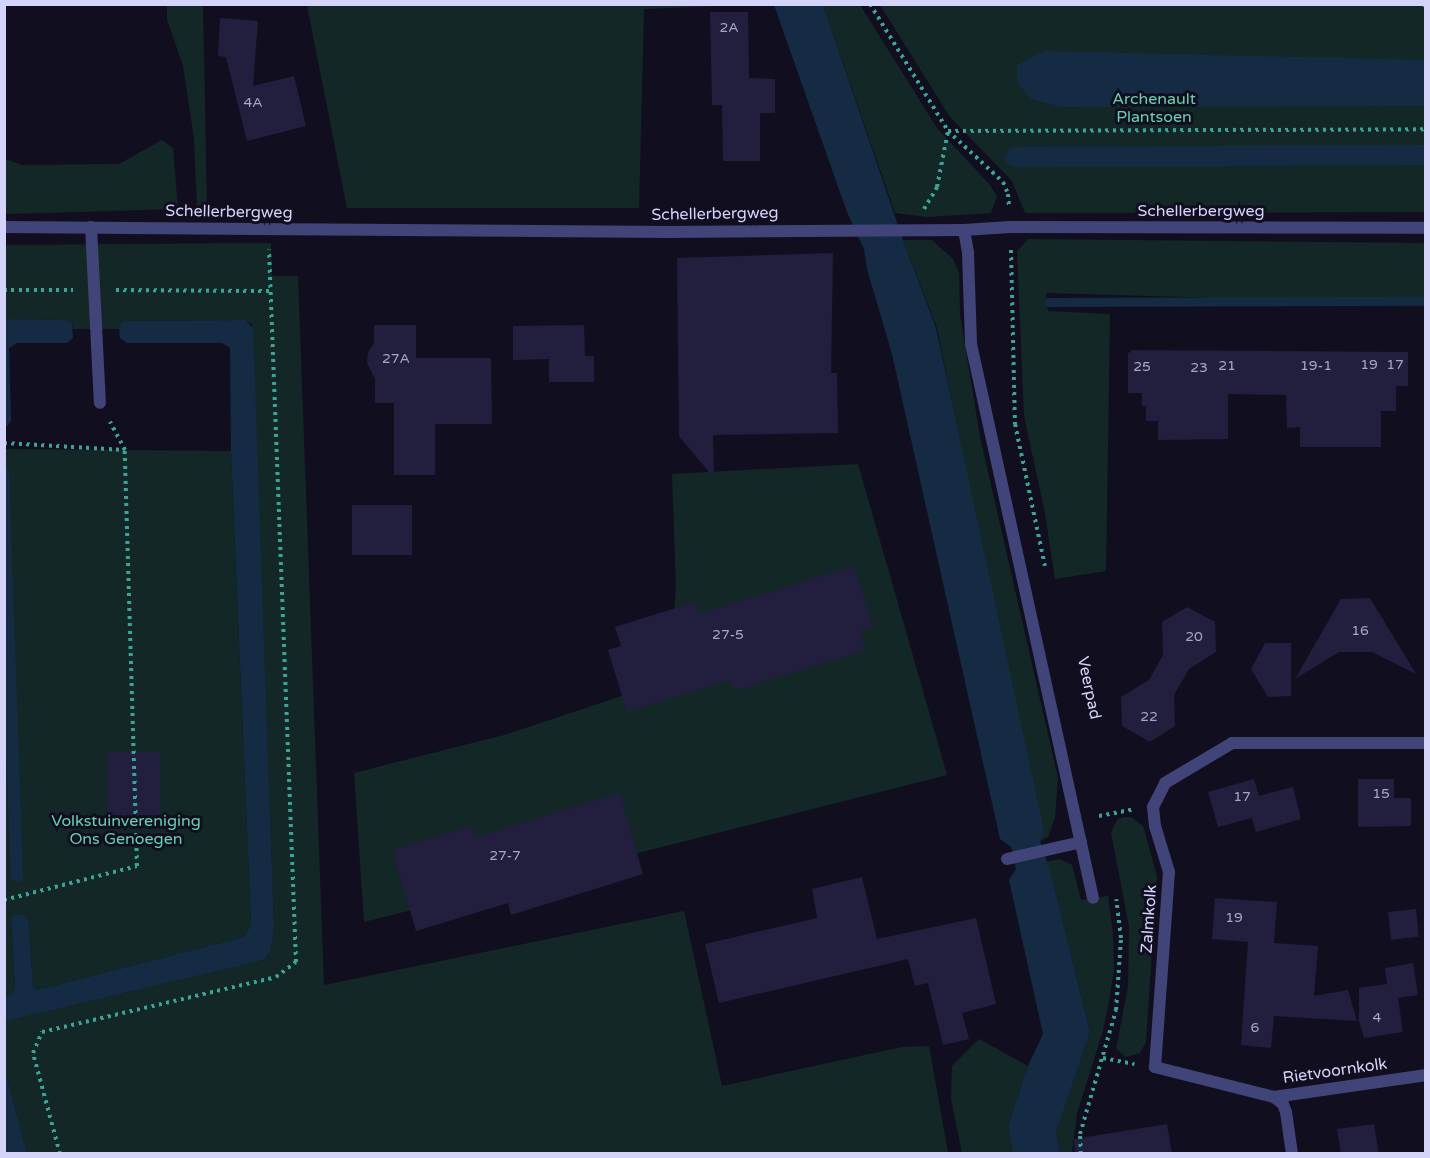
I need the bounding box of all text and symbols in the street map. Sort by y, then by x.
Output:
house number: 2A [719,20,739,36]
park label: Archenault Plantsoen [1112,89,1196,127]
house number: 4A [243,95,263,111]
street label: Schellerbergweg [165,201,293,223]
street label: Schellerbergweg [1137,201,1265,221]
street label: Schellerbergweg [651,203,779,225]
house number: 27A [382,351,410,367]
house number: 19 [1360,357,1378,373]
house number: 17 [1386,357,1404,373]
house number: 21 [1218,358,1236,374]
house number: 19-1 [1300,358,1332,374]
house number: 25 [1133,359,1151,375]
house number: 23 [1190,360,1208,376]
house number: 16 [1351,623,1369,639]
house number: 27-5 [712,627,744,643]
house number: 20 [1185,629,1203,645]
street label: Veerpad [1073,655,1105,721]
house number: 22 [1140,709,1158,725]
house number: 15 [1372,786,1390,802]
house number: 17 [1233,789,1251,805]
park label: Volkstuinvereniging Ons Genoegen [51,811,201,849]
house number: 27-7 [489,848,521,864]
street label: Zalmkolk [1137,884,1161,954]
house number: 19 [1225,910,1243,926]
house number: 4 [1373,1010,1381,1026]
house number: 6 [1251,1020,1259,1036]
street label: Rietvoornkolk [1282,1054,1388,1088]

